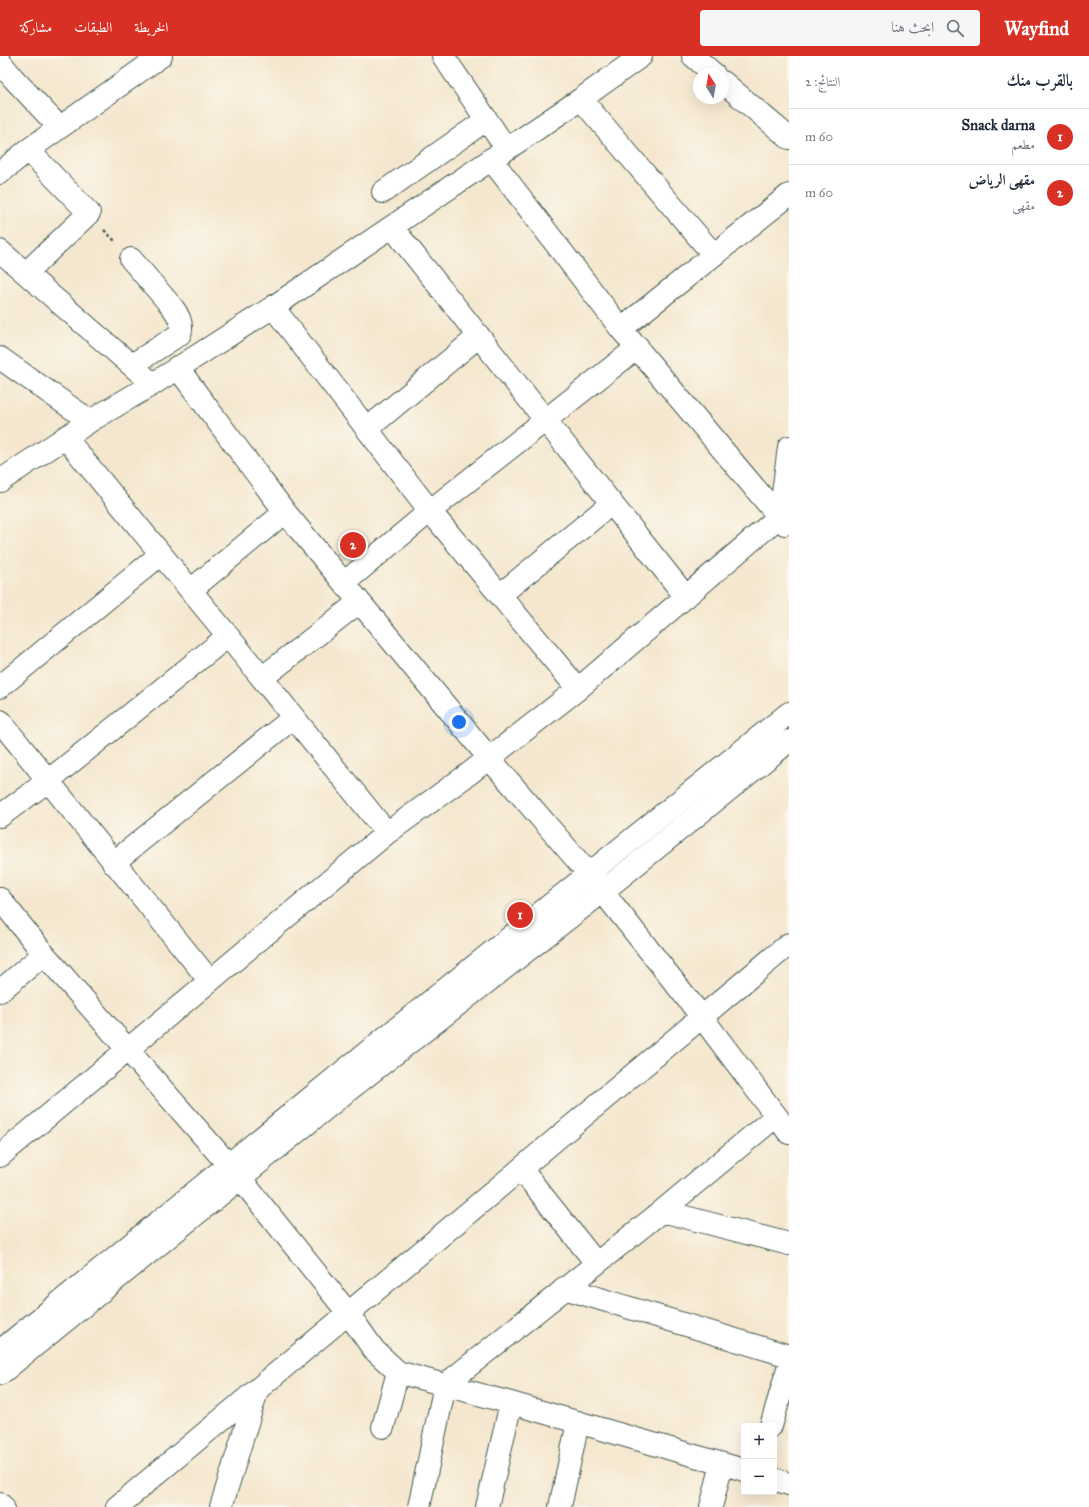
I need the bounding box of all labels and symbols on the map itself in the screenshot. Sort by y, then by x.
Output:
north arrow [693,68,729,104]
pin: 2 [340,530,366,560]
your location [449,712,469,732]
pin: 1 [507,900,533,930]

